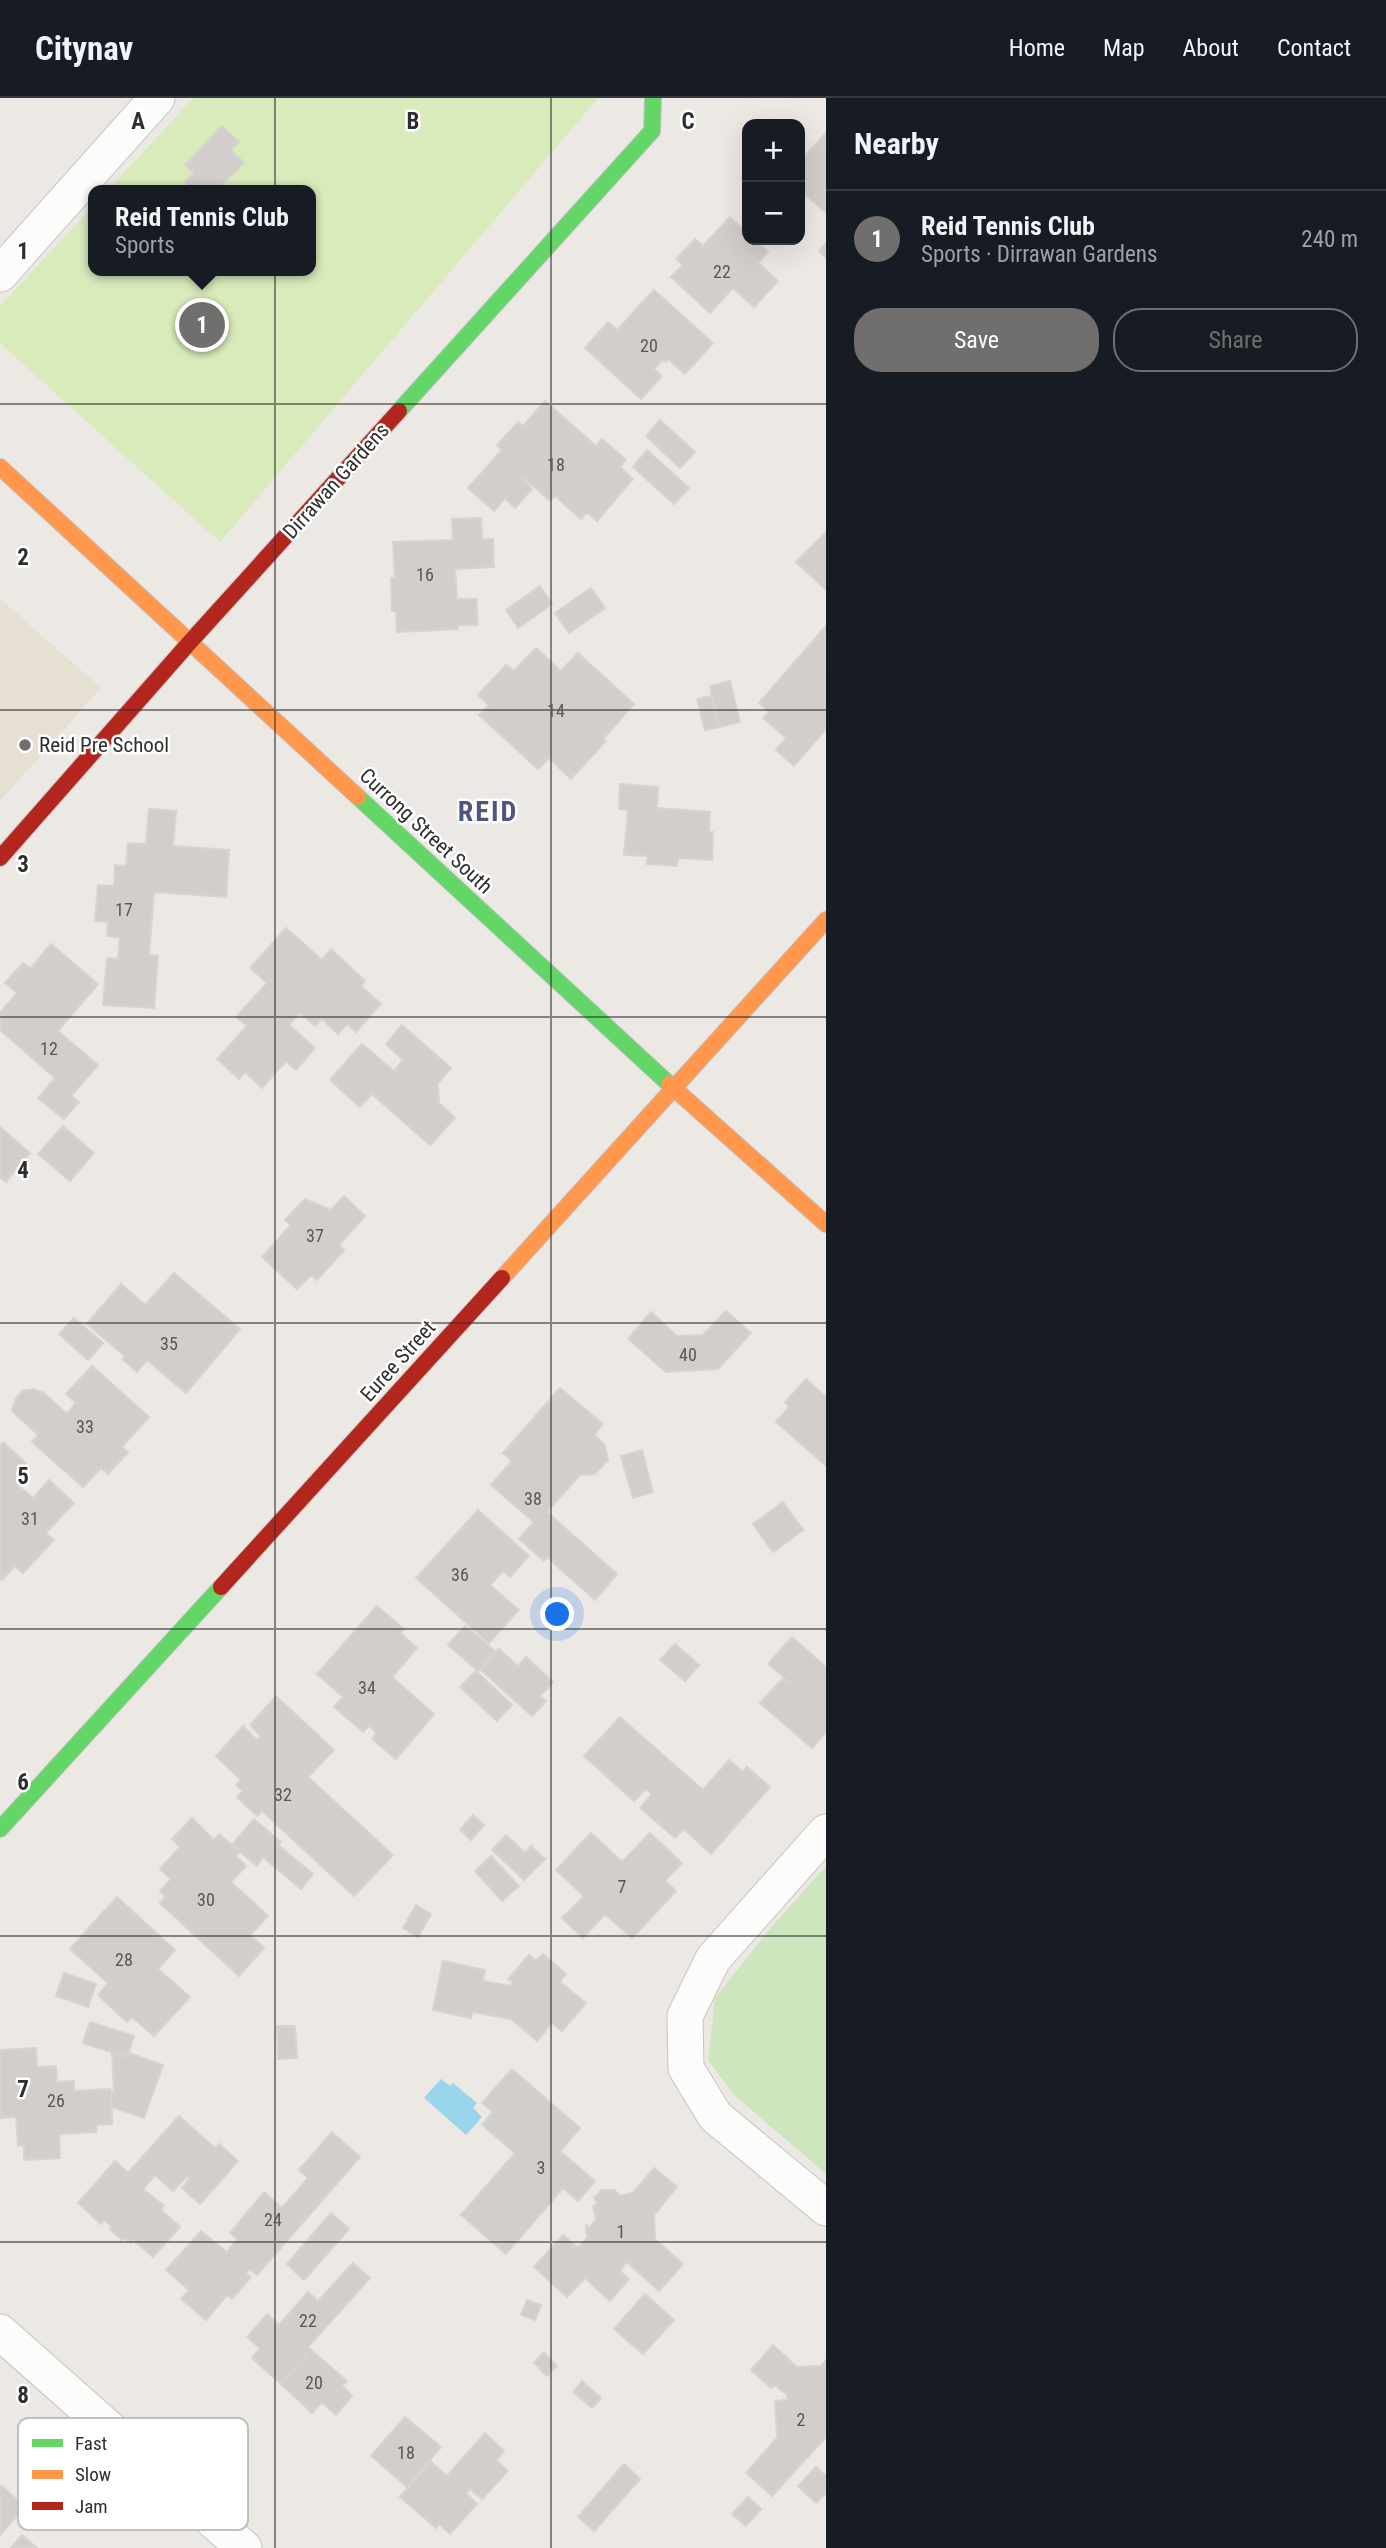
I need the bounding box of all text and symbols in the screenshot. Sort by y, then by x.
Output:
text: Citynav [35,29,133,68]
text: Home [1009,34,1065,62]
text: Map [1103,34,1145,62]
text: About [1183,34,1239,62]
text: Contact [1277,34,1351,62]
text: A [131,108,145,135]
text: B [407,108,419,135]
text: C [681,108,695,135]
map controls [742,119,805,245]
button: + [742,119,805,182]
text: Nearby [854,126,939,161]
button: − [742,182,805,245]
popup [88,185,316,276]
text: Reid Tennis Club [115,202,289,232]
text: Reid Tennis Club [921,211,1095,241]
text: 1 [871,226,883,253]
text: 240 m [1301,226,1358,253]
text: Sports [115,232,175,259]
text: 1 [17,238,29,265]
text: Sports · Dirrawan Gardens [921,241,1157,268]
house number: 22 [713,261,731,282]
pin: 1 [179,299,225,351]
button: Save [854,308,1099,372]
button: Share [1113,308,1358,372]
house number: 20 [640,335,658,356]
street label: Dirrawan Gardens [278,418,394,544]
house number: 18 [547,454,565,475]
text: 2 [17,544,29,571]
house number: 16 [416,564,434,585]
house number: 14 [547,700,565,721]
place label: Reid Pre School [39,733,169,757]
marker: Reid Pre School [17,737,33,753]
street label: Currong Street South [355,763,497,899]
district label: REID [458,795,518,828]
text: 3 [17,851,29,878]
house number: 17 [115,899,133,920]
house number: 12 [40,1038,58,1059]
text: 4 [17,1157,29,1184]
house number: 37 [306,1225,324,1246]
street label: Euree Street [356,1316,440,1406]
house number: 35 [160,1333,178,1354]
house number: 40 [679,1344,697,1365]
house number: 33 [76,1416,94,1437]
text: 5 [17,1463,29,1490]
house number: 38 [524,1488,542,1509]
house number: 31 [21,1508,39,1529]
house number: 36 [451,1564,469,1585]
your location [540,1597,574,1631]
house number: 34 [358,1677,376,1698]
text: 6 [17,1769,29,1796]
house number: 32 [274,1784,292,1805]
house number: 7 [618,1876,627,1897]
house number: 30 [197,1889,215,1910]
house number: 28 [115,1949,133,1970]
text: 7 [17,2076,29,2103]
house number: 26 [47,2090,65,2111]
house number: 3 [537,2157,545,2178]
house number: 24 [264,2209,282,2230]
house number: 1 [617,2221,625,2242]
house number: 22 [299,2310,317,2331]
house number: 20 [305,2372,323,2393]
text: 8 [17,2382,29,2409]
house number: 2 [797,2409,806,2430]
legend [18,2418,248,2530]
text: Fast [75,2432,107,2455]
house number: 18 [397,2442,415,2463]
text: Slow [75,2463,111,2486]
text: Jam [75,2495,108,2518]

